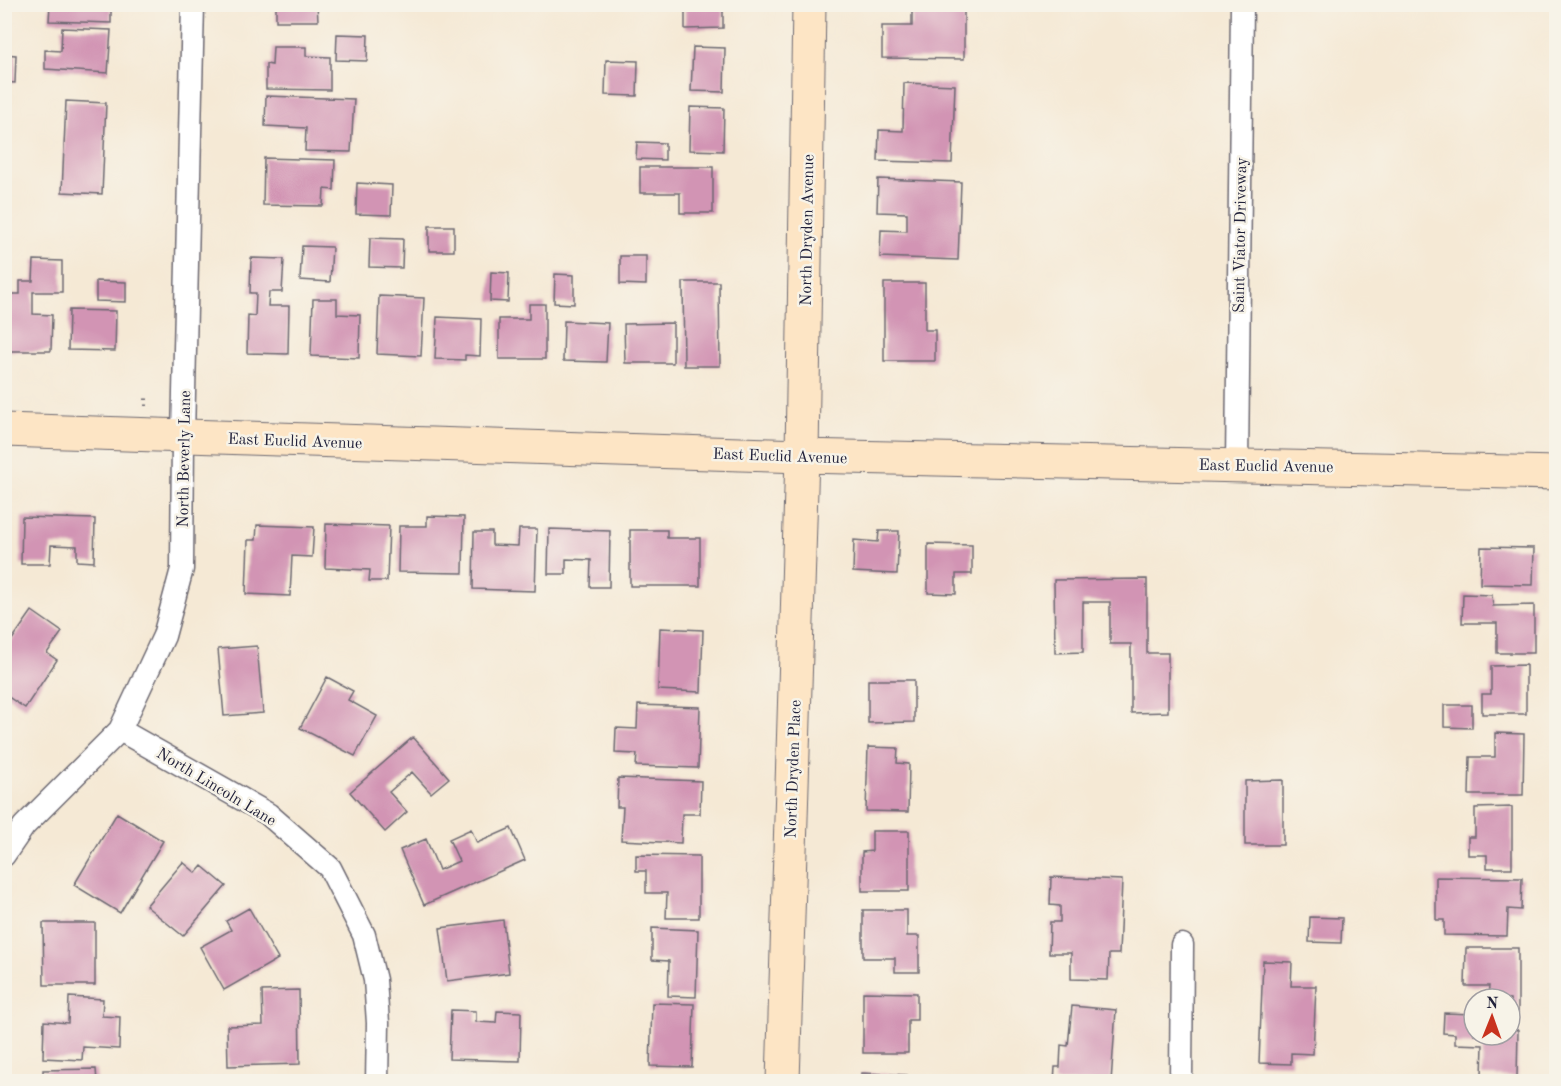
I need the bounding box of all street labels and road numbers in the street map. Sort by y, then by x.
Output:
street label: North Dryden Avenue [799,154,817,306]
street label: Saint Viator Driveway [1232,157,1250,313]
street label: North Beverly Lane [176,390,194,528]
street label: East Euclid Avenue [227,432,363,452]
street label: East Euclid Avenue [712,447,848,467]
street label: East Euclid Avenue [1198,458,1334,476]
street label: North Dryden Place [784,700,804,839]
street label: North Lincoln Lane [153,746,278,830]

